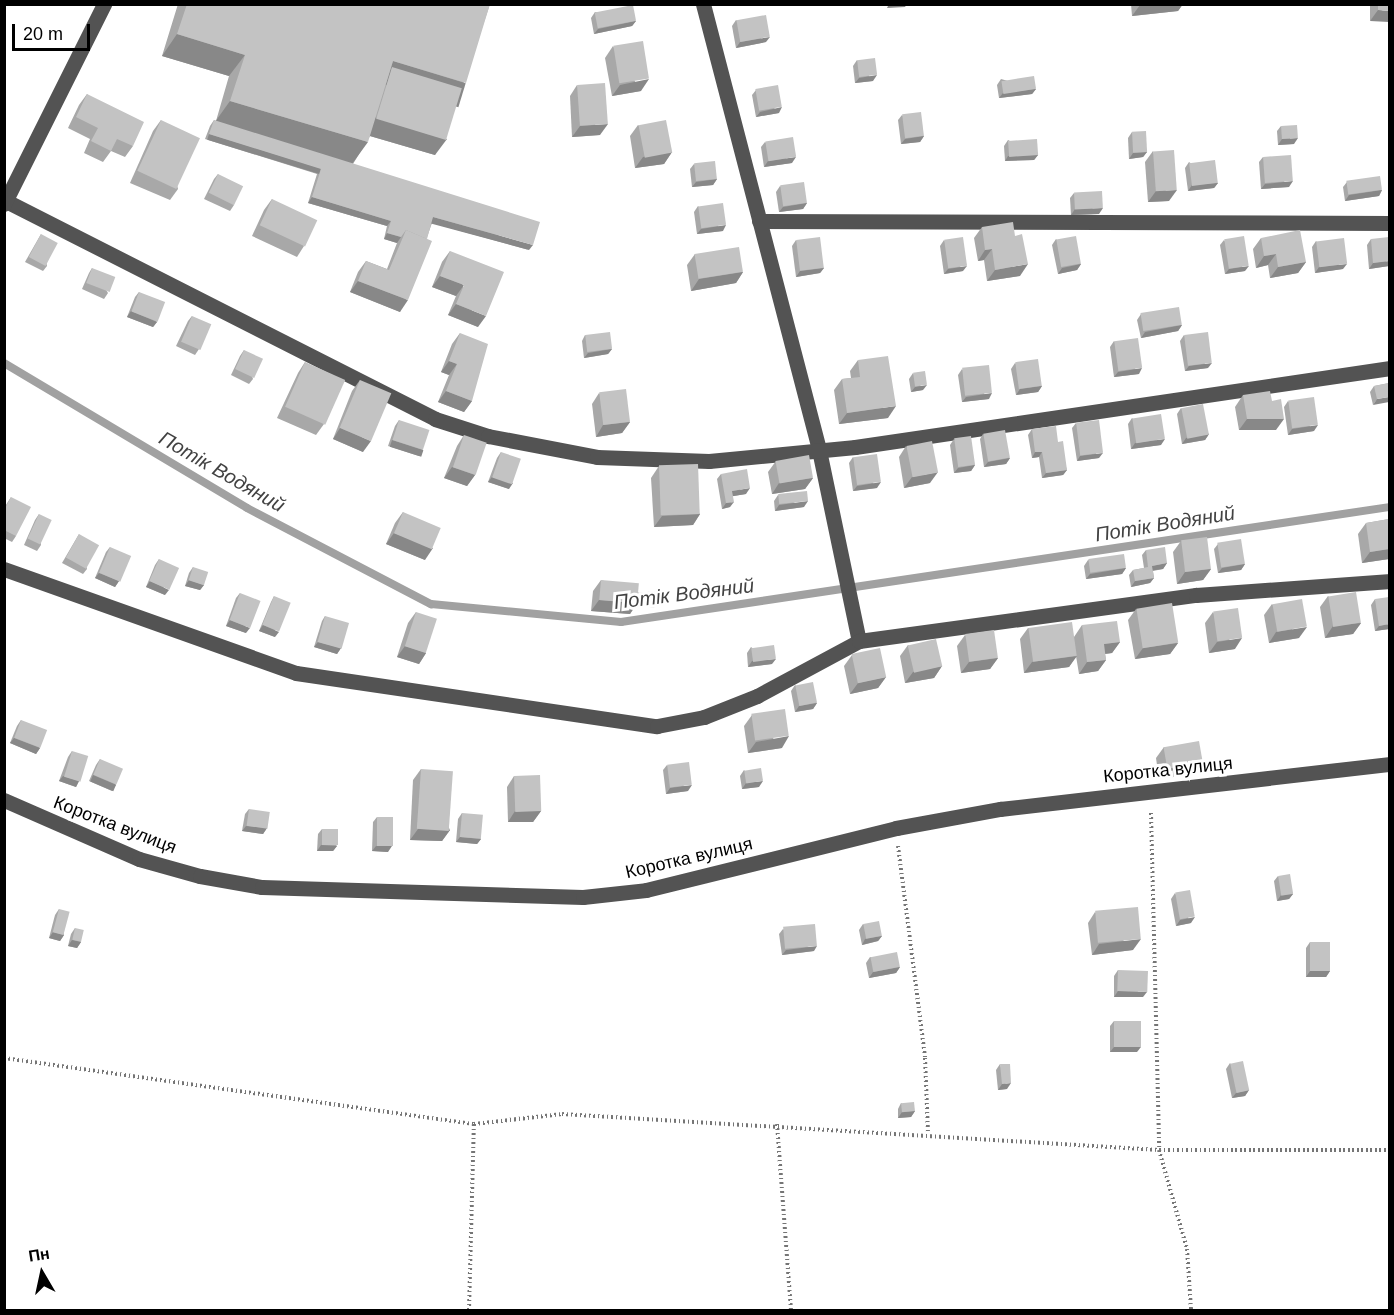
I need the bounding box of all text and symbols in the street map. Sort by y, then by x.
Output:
scale bar [15,12,93,50]
text: 20 m [23,24,63,44]
water label: Потік Водяний [155,426,289,518]
water label: Потік Водяний [1093,501,1237,547]
water label: Потік Водяний [612,573,756,615]
street label: Коротка вулиця [1102,752,1234,788]
street label: Коротка вулиця [50,792,180,858]
street label: Коротка вулиця [623,833,755,883]
north arrow [12,1243,72,1303]
text: Пн [27,1245,51,1265]

